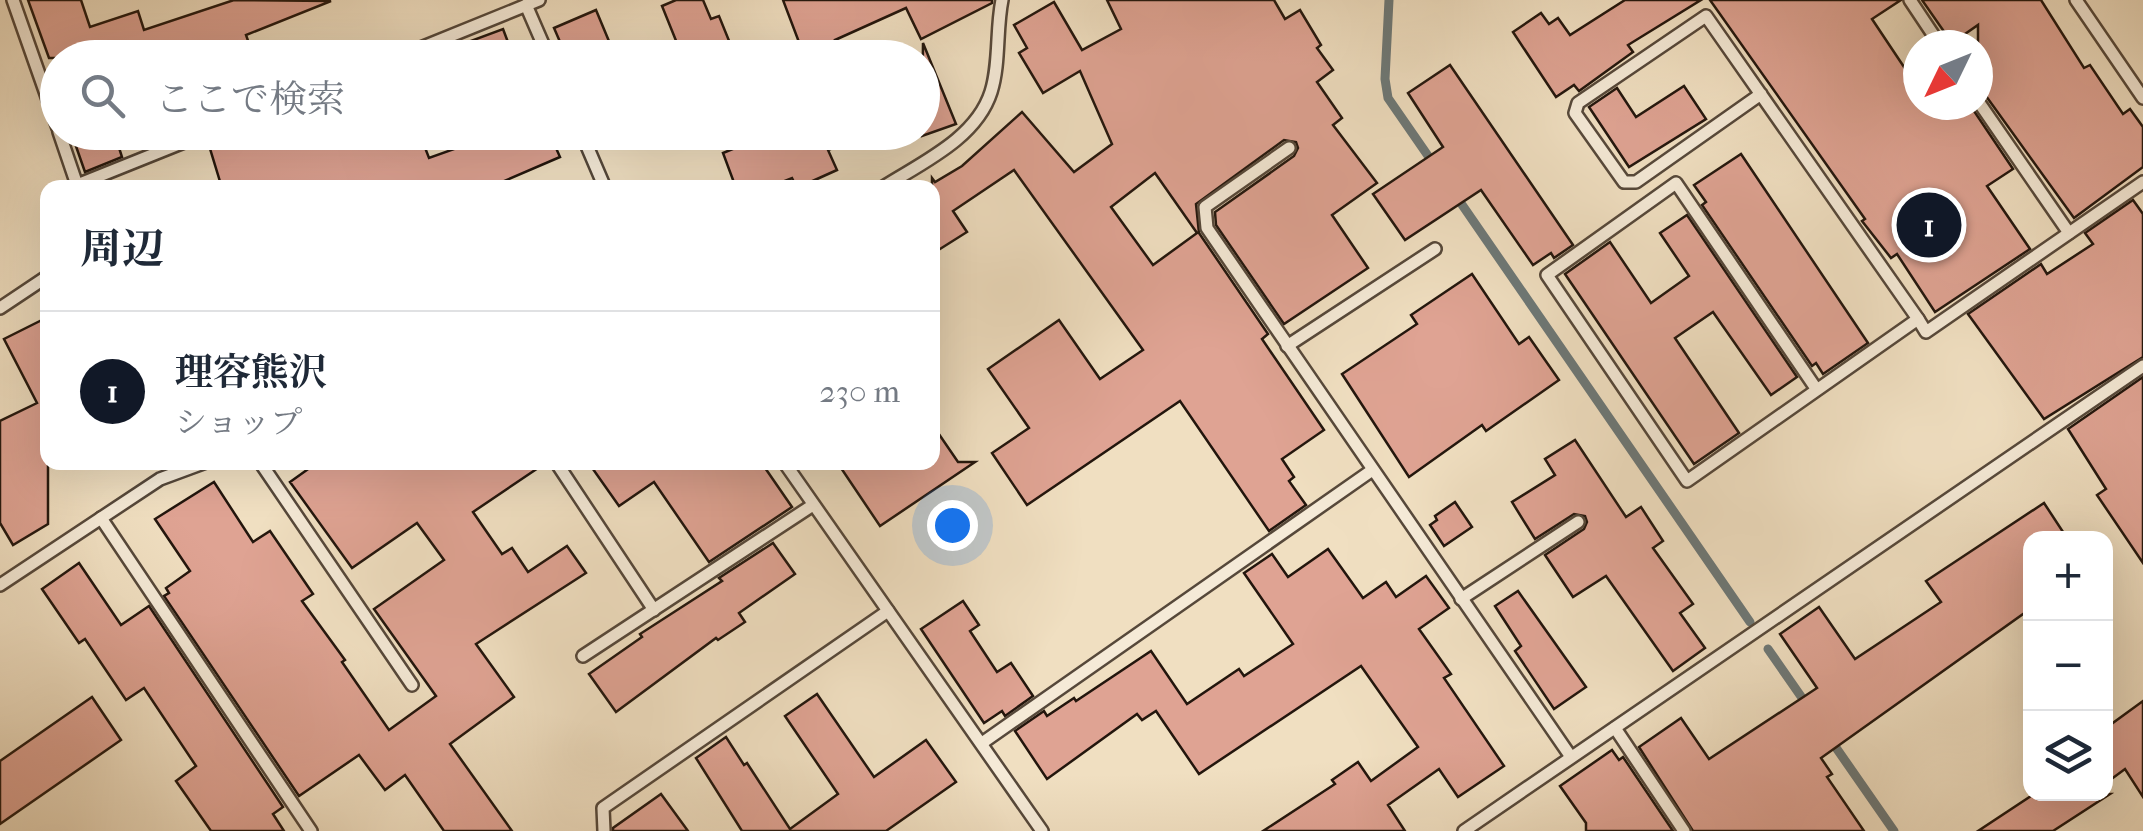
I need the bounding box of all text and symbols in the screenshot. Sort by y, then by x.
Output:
north arrow [1903,30,1993,120]
search box [40,40,940,150]
icon: search [75,68,130,123]
text: ここで検索 [155,77,345,122]
pin: 1 [1896,188,1962,262]
text: 周辺 [80,225,164,274]
text: 理容熊沢 [175,350,327,395]
text: 1 [107,373,118,410]
text: 230 m [819,373,900,410]
text: ショップ [175,404,302,441]
your location [927,500,978,551]
map controls [2023,531,2113,801]
button: + [2023,531,2113,621]
button: − [2023,621,2113,711]
button: layers [2023,711,2113,801]

